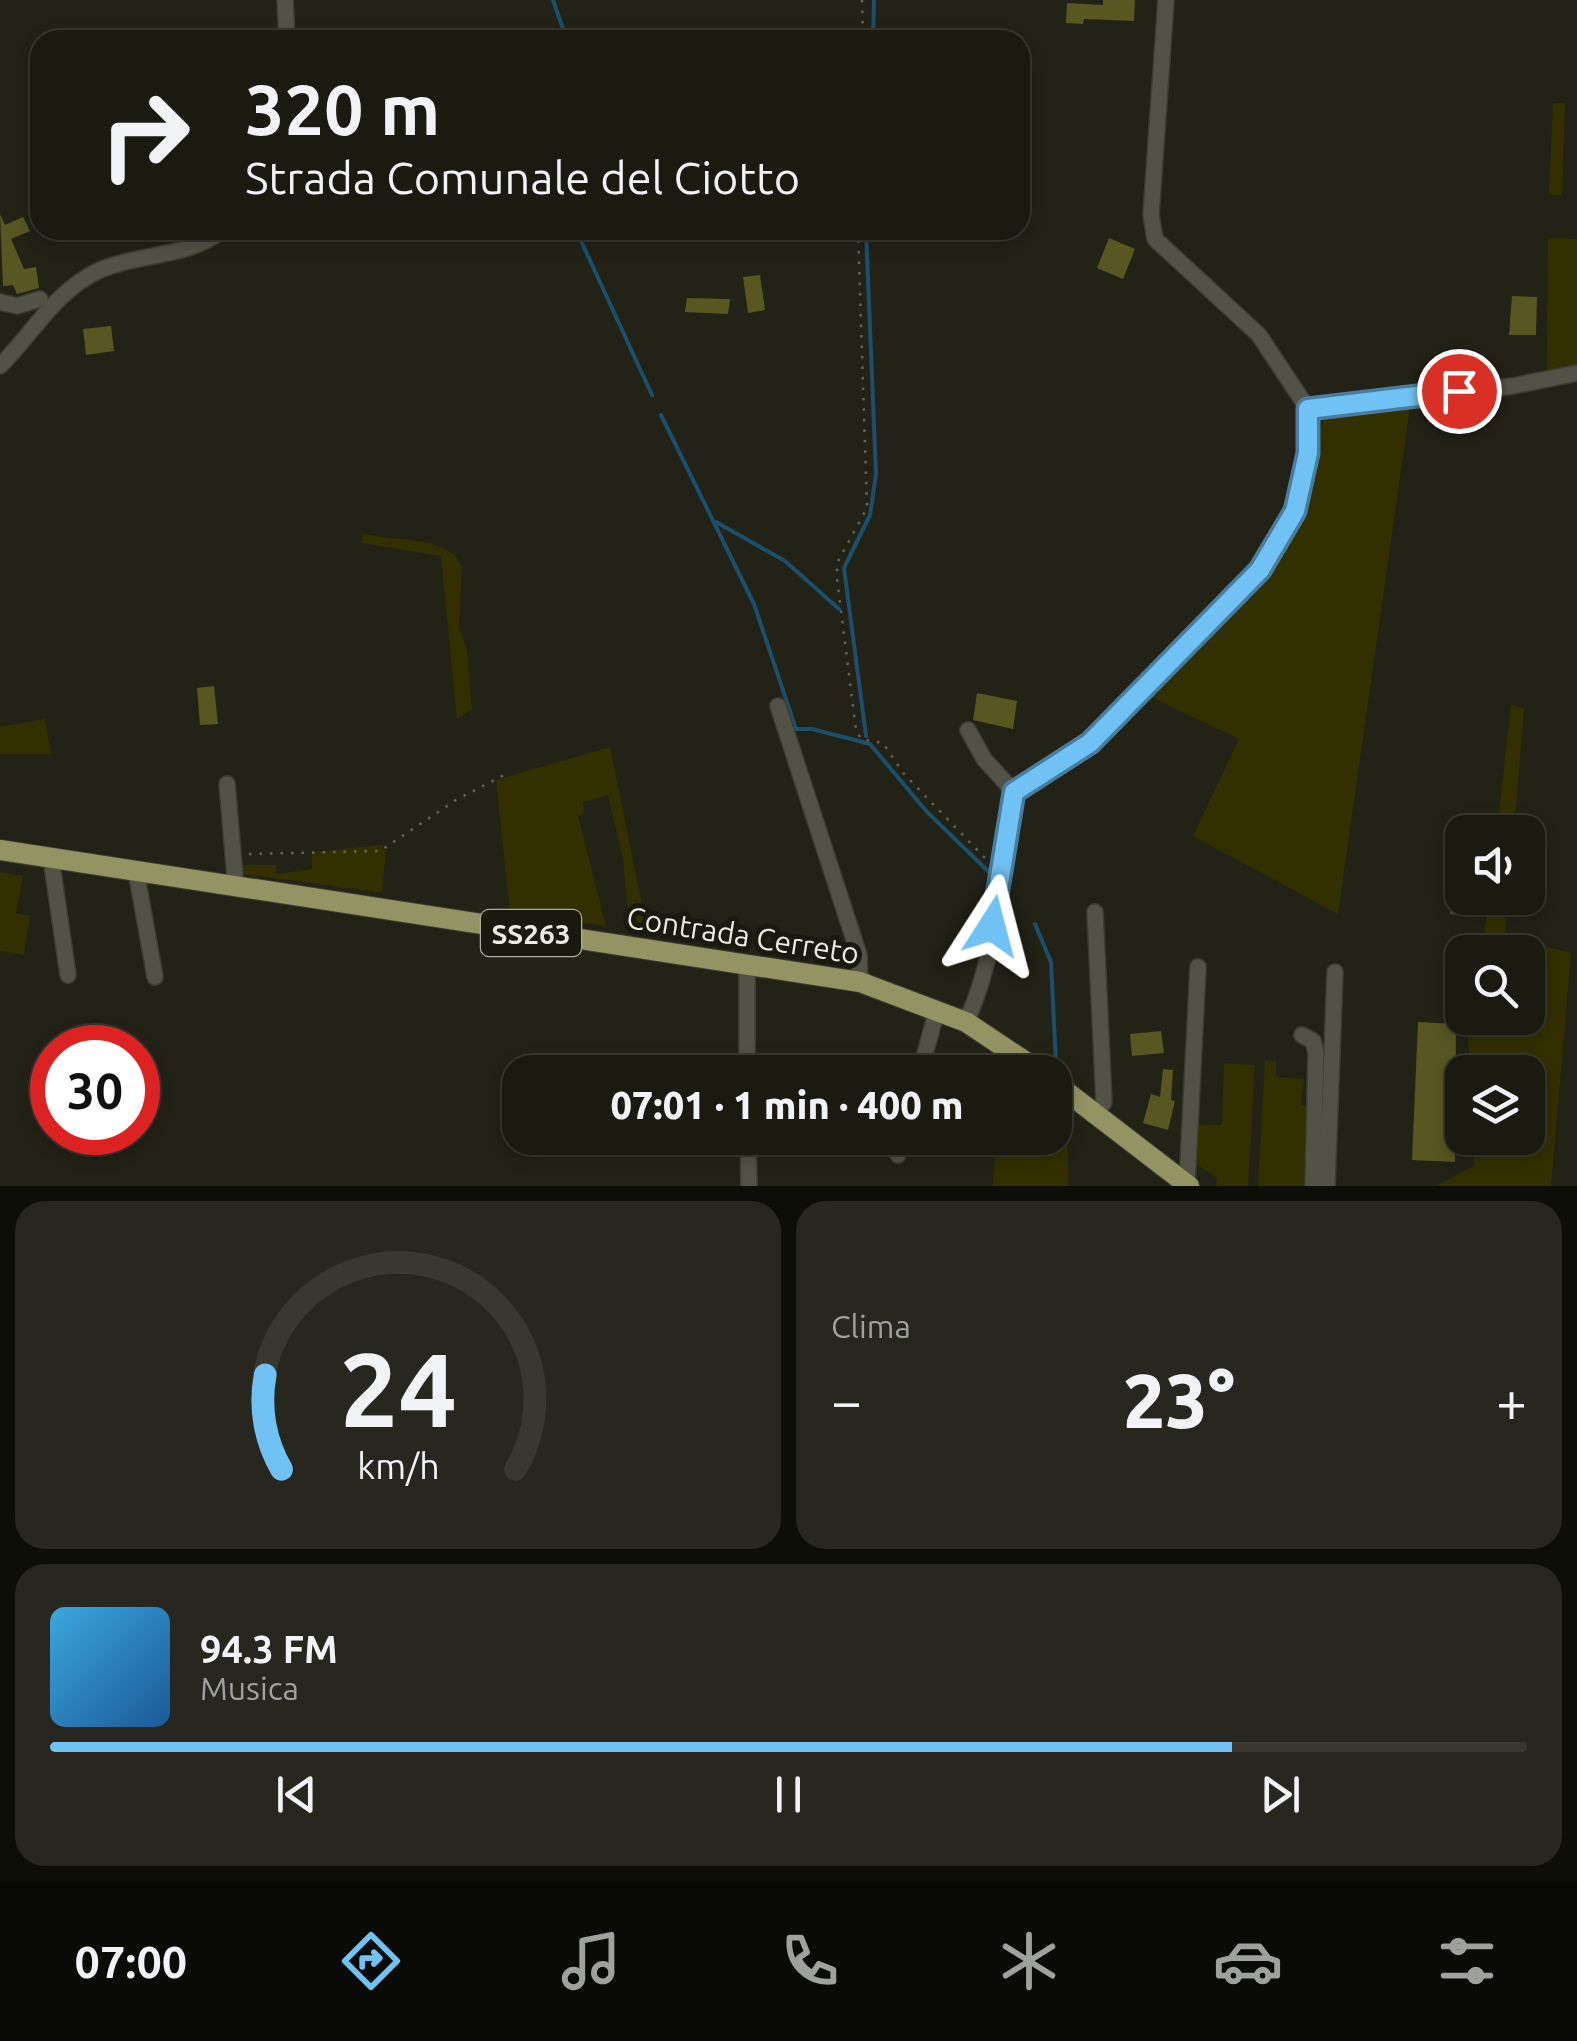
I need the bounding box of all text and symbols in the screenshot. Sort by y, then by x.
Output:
icon: right [80,70,210,200]
text: 320 m [245,70,440,148]
text: Strada Comunale del Ciotto [245,152,800,203]
pin [1417,349,1502,434]
icon: arrive [1432,364,1487,419]
map controls [1445,815,1545,1155]
button: sound [1445,815,1545,915]
position arrow [940,874,1044,978]
street label: Contrada Cerreto [624,900,862,970]
road number: SS263 [481,910,581,956]
button: search [1445,935,1545,1035]
speed limit sign: 30 [30,1025,160,1155]
button: layers [1445,1055,1545,1155]
text: 07:01 · 1 min · 400 m [610,1084,964,1126]
text: Clima [831,1308,911,1344]
text: 24 [339,1330,457,1447]
text: 23° [1123,1358,1235,1442]
text: − [831,1370,862,1431]
text: + [1496,1370,1527,1431]
text: km/h [357,1446,439,1486]
text: 94.3 FM [200,1628,338,1670]
text: Musica [200,1670,299,1706]
icon: previous [269,1767,324,1822]
icon: pause [761,1767,816,1822]
icon: next [1253,1767,1308,1822]
icon: directions [336,1926,406,1996]
icon: music [556,1926,626,1996]
icon: phone [775,1926,845,1996]
icon: climate [994,1926,1064,1996]
icon: car [1213,1926,1283,1996]
icon: filters [1432,1926,1502,1996]
text: 07:00 [75,1936,187,1987]

